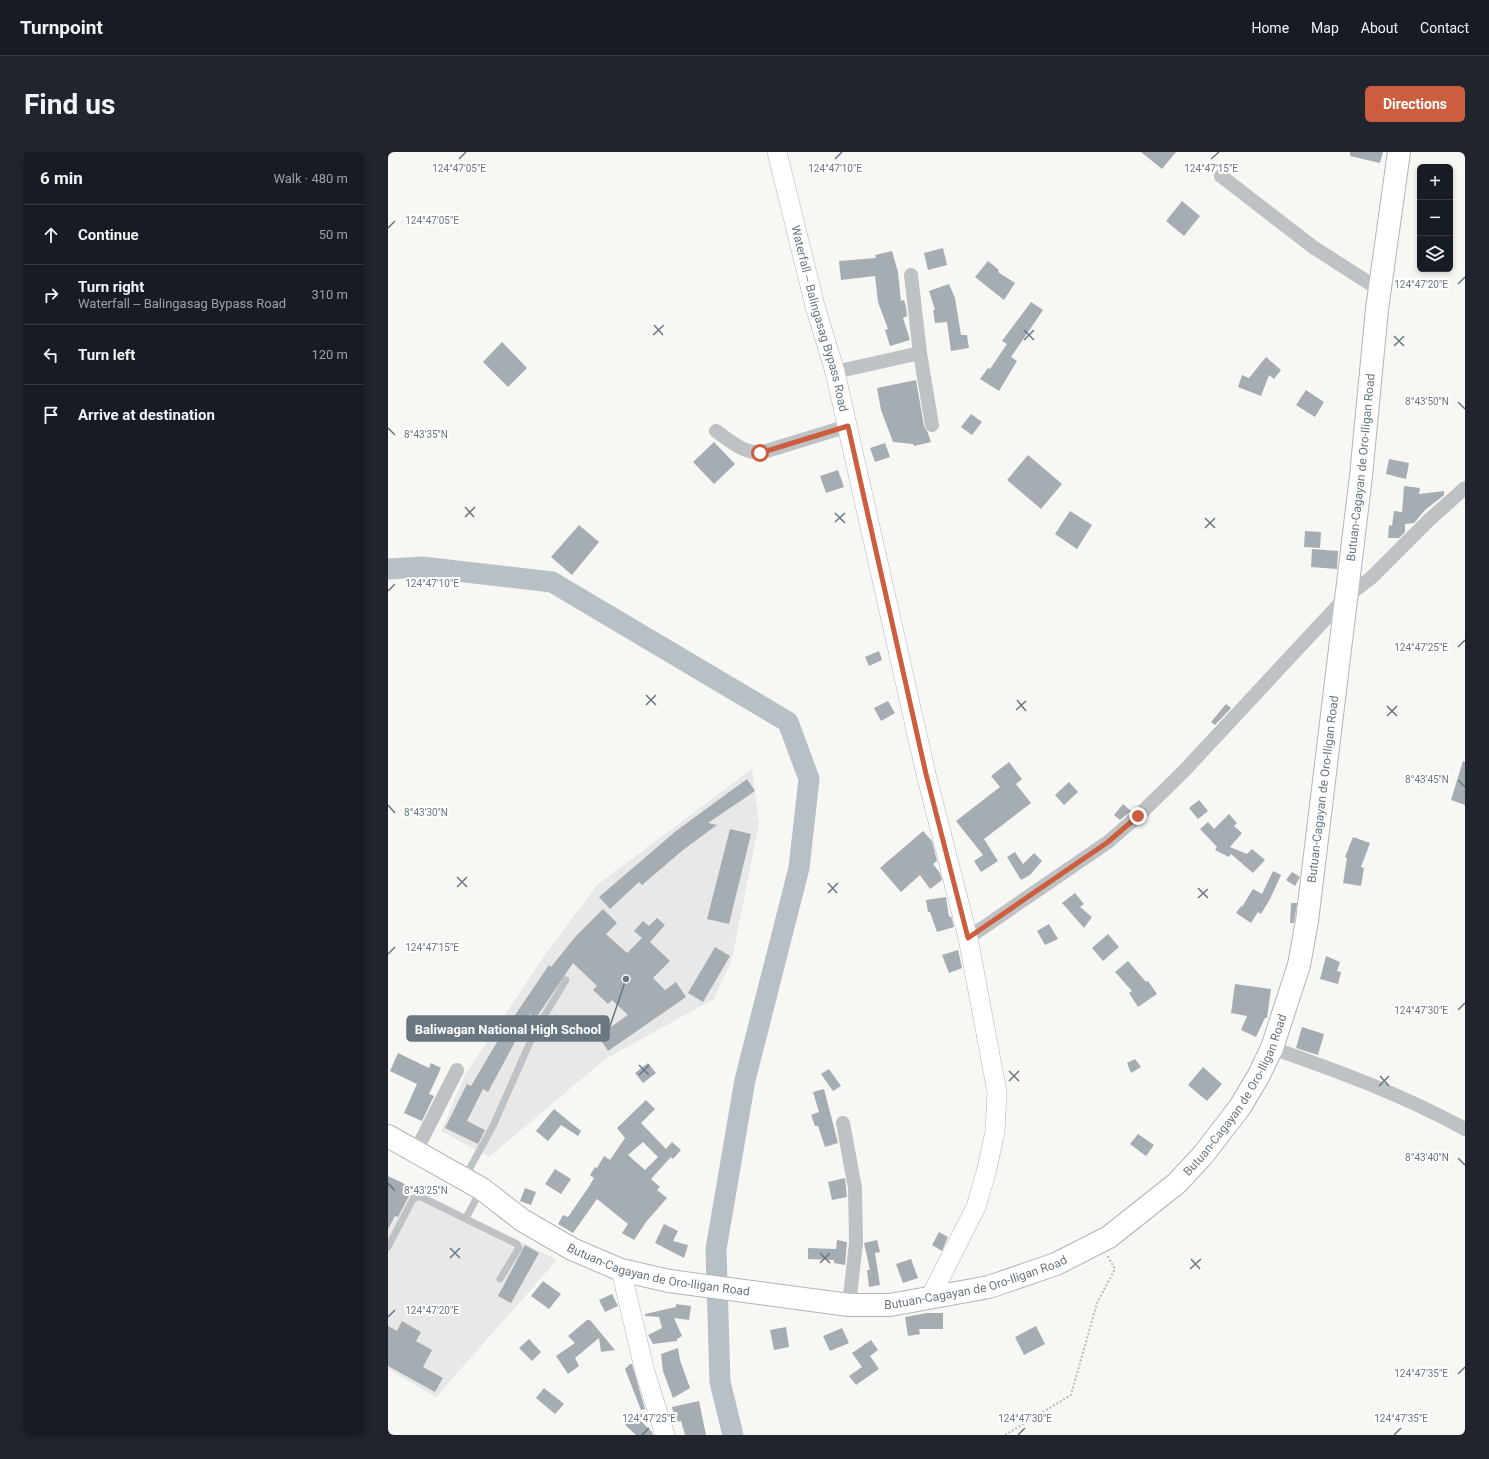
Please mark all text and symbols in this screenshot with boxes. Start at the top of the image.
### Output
text: Turnpoint [20,16,103,39]
text: Home [1251,20,1289,36]
text: Map [1311,20,1339,36]
text: About [1361,20,1398,36]
text: Contact [1420,20,1469,36]
button: Directions [1365,86,1465,122]
text: Find us [24,88,115,121]
text: 124°47'05"E [432,163,486,174]
text: 124°47'10"E [808,163,862,174]
text: 124°47'15"E [1184,163,1238,174]
map controls [1417,164,1453,272]
button: + [1417,164,1453,200]
text: 6 min [40,168,83,188]
text: Walk · 480 m [273,171,348,186]
button: − [1417,200,1453,236]
text: 124°47'05"E [405,215,459,226]
icon: ahead [40,224,62,246]
street label: Waterfall ‒ Balingasag Bypass Road [788,224,851,413]
text: Continue [78,226,139,244]
text: 50 m [319,227,348,242]
button: layers [1417,236,1453,272]
text: Turn right [78,278,144,296]
text: 124°47'20"E [1394,279,1448,290]
icon: right [40,284,62,306]
text: 310 m [311,287,348,302]
text: Waterfall ‒ Balingasag Bypass Road [78,296,286,311]
icon: left [40,344,62,366]
text: Turn left [78,346,135,364]
text: 120 m [311,347,348,362]
street label: Butuan-Cagayan de Oro-Iligan Road [1344,373,1378,562]
text: 8°43'50"N [1405,396,1449,407]
icon: arrive [40,404,62,426]
text: Arrive at destination [78,406,215,424]
text: 8°43'35"N [404,429,448,440]
route start [751,444,769,462]
text: 124°47'10"E [405,578,459,589]
text: 124°47'25"E [1394,642,1448,653]
street label: Butuan-Cagayan de Oro-Iligan Road [1305,695,1341,884]
text: 8°43'45"N [1405,774,1449,785]
text: 8°43'30"N [404,807,448,818]
route end [1129,807,1147,825]
text: 124°47'15"E [405,942,459,953]
text: 124°47'30"E [1394,1005,1448,1016]
street label: Butuan-Cagayan de Oro-Iligan Road [1180,1013,1289,1179]
callout: Baliwagan National High School [407,1016,609,1041]
text: Baliwagan National High School [415,1022,601,1037]
text: 8°43'40"N [1405,1152,1449,1163]
text: 8°43'25"N [404,1185,448,1196]
street label: Butuan-Cagayan de Oro-Iligan Road [565,1241,751,1299]
street label: Butuan-Cagayan de Oro-Iligan Road [884,1253,1069,1312]
text: 124°47'20"E [405,1305,459,1316]
text: 124°47'35"E [1394,1368,1448,1379]
text: 124°47'25"E [622,1413,676,1424]
text: 124°47'30"E [998,1413,1052,1424]
text: 124°47'35"E [1374,1413,1428,1424]

